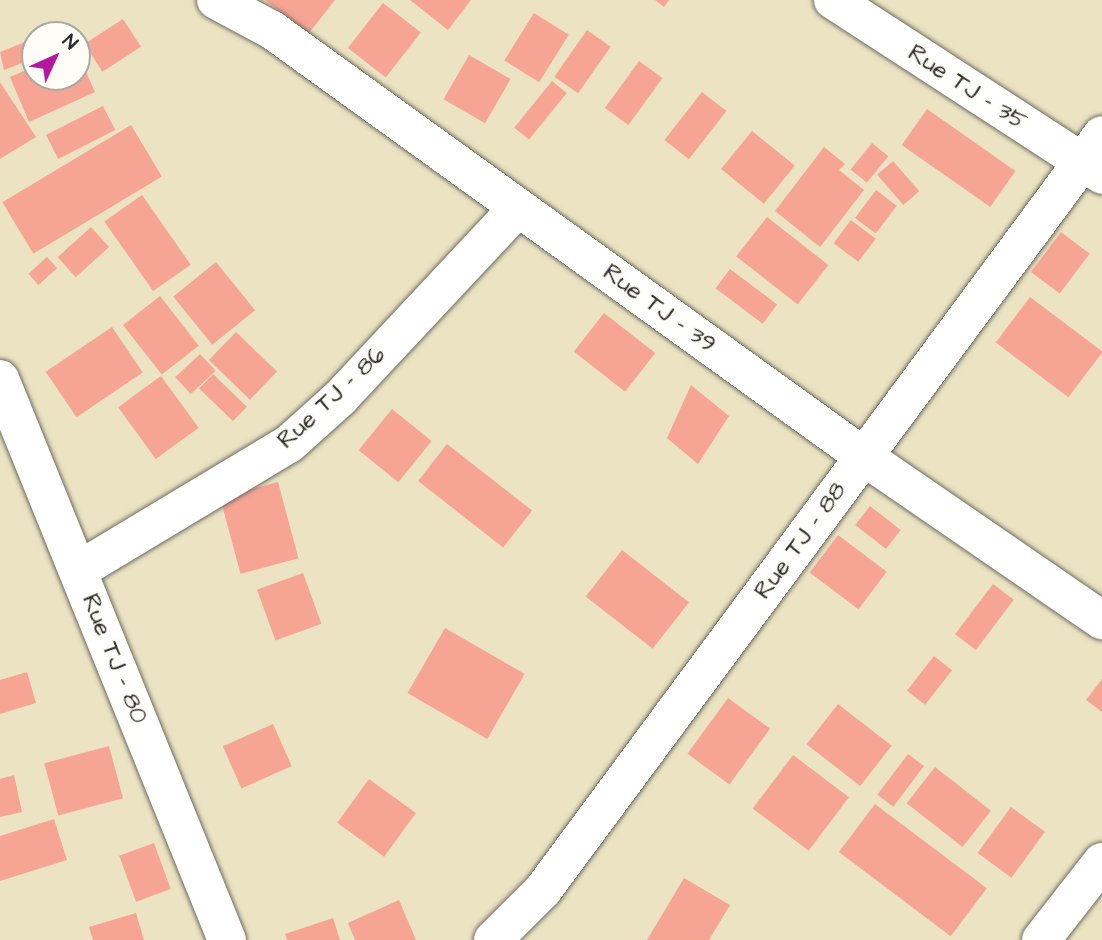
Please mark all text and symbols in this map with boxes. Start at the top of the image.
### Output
north arrow [21,21,91,91]
text: N [56,28,84,56]
street label: Rue TJ - 35 [902,39,1032,137]
street label: Rue TJ - 39 [597,259,721,359]
street label: Rue TJ - 86 [272,341,392,455]
street label: Rue TJ - 88 [749,477,853,605]
street label: Rue TJ - 80 [75,590,153,728]

